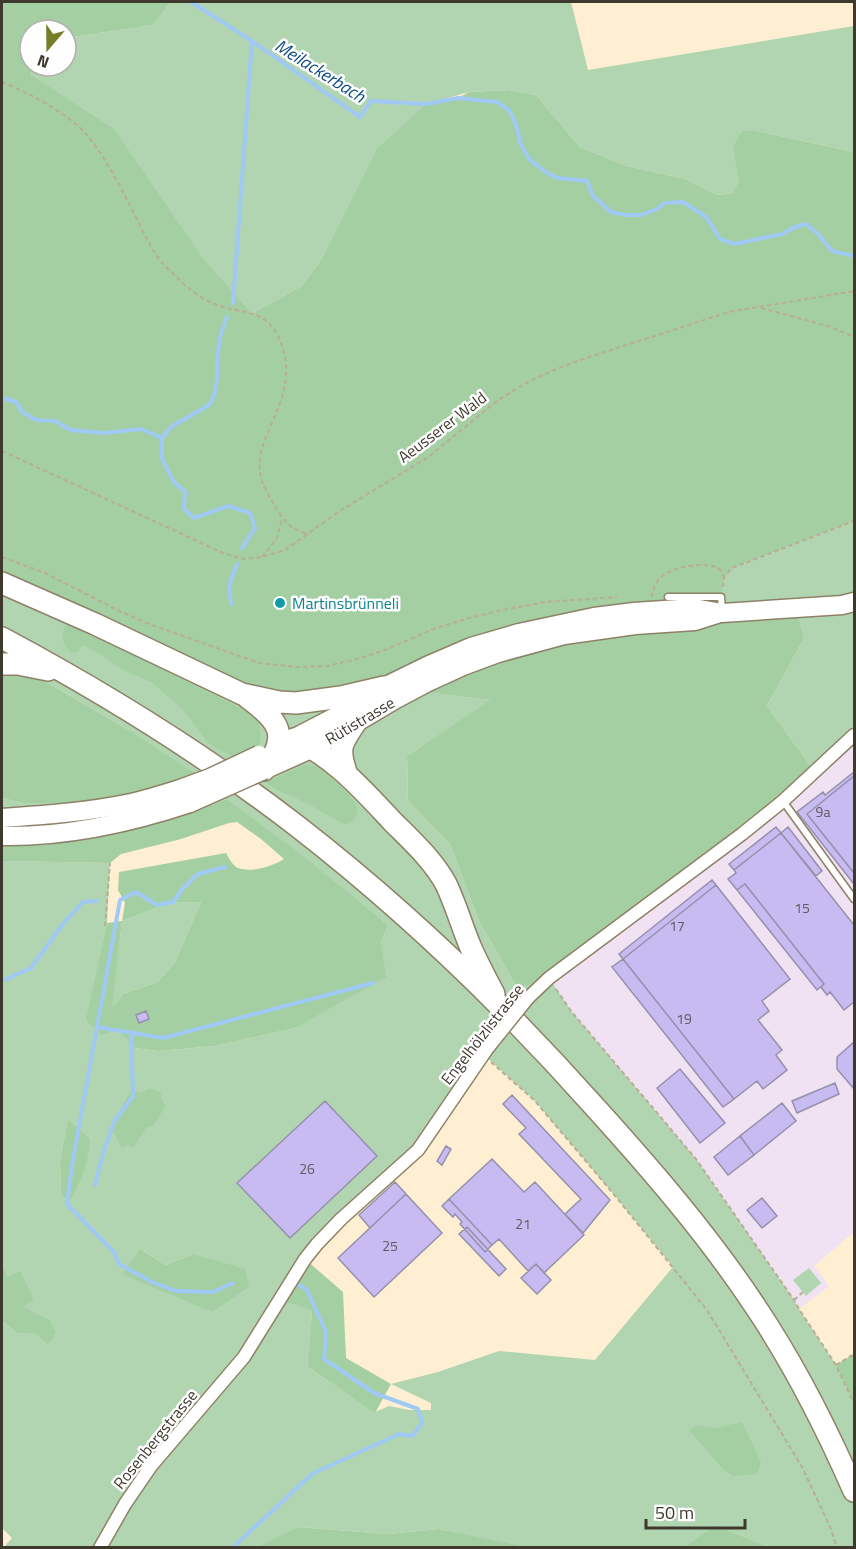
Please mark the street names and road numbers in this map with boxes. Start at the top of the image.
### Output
street label: Aeusserer Wald [393,386,491,468]
street label: Rütistrasse [320,690,399,750]
street label: Engelhölzlistrasse [435,978,529,1090]
street label: Rosenbergstrasse [107,1384,203,1494]

